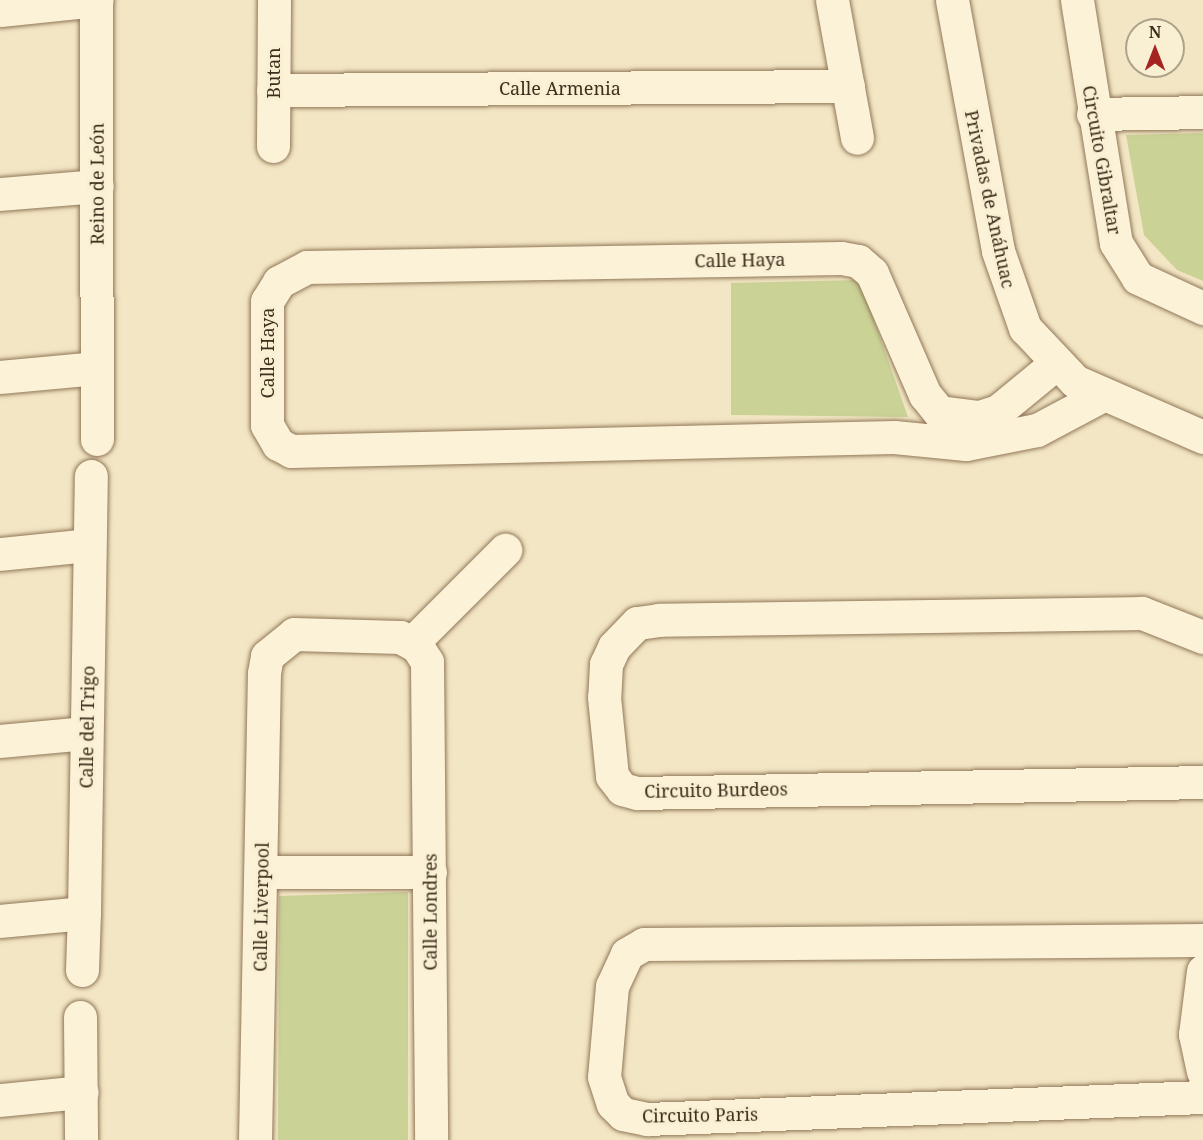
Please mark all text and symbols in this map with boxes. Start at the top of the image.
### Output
north arrow [1125,18,1185,78]
text: N [1149,21,1161,43]
street label: Butan [262,47,284,99]
street label: Calle Armenia [499,77,621,99]
street label: Circuito Gibraltar [1078,84,1126,236]
street label: Privadas de Anáhuac [961,108,1019,290]
street label: Reino de León [86,123,108,245]
street label: Calle Haya [694,248,786,272]
street label: Calle Haya [256,307,278,399]
street label: Calle del Trigo [75,665,99,789]
street label: Circuito Burdeos [644,778,788,802]
street label: Calle Liverpool [249,842,273,972]
street label: Calle Londres [419,853,441,971]
street label: Circuito Paris [642,1103,758,1127]

